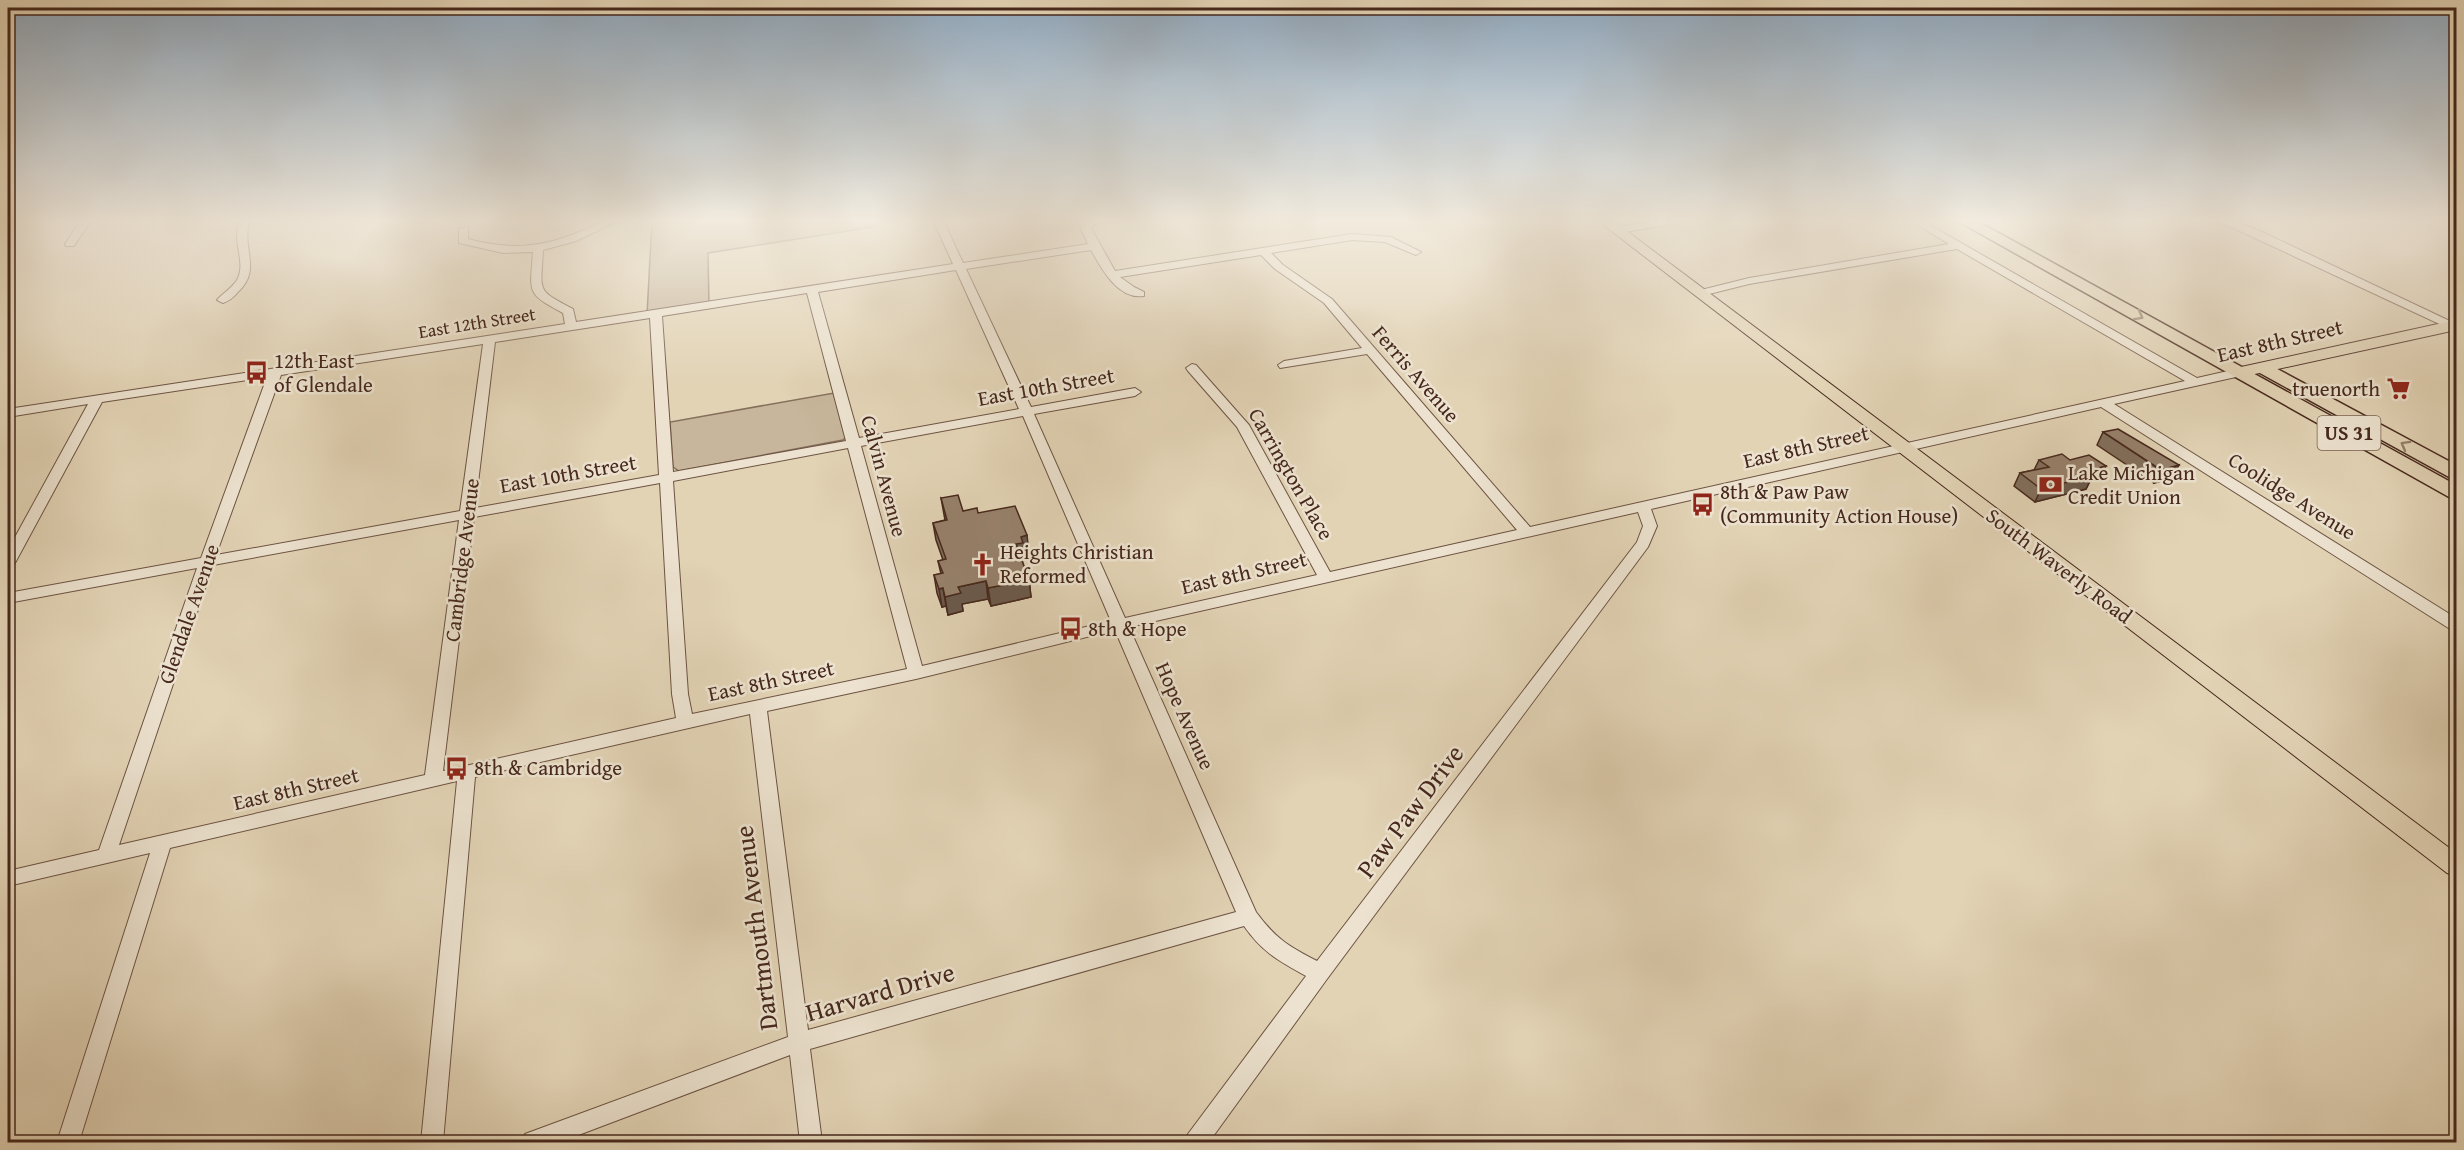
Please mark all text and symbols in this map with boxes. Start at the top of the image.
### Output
street label: East 12th Street [416,300,538,345]
one-way arrow [2133,309,2143,320]
street label: East 8th Street [2214,311,2346,370]
street label: Ferris Avenue [1365,318,1468,429]
place label: 12th East of Glendale [274,345,373,400]
street label: East 10th Street [975,359,1117,414]
bus stop icon: 12th East of Glendale [243,360,269,386]
place label: truenorth [2292,373,2380,404]
supermarket icon: truenorth [2385,376,2411,402]
street label: Carrington Place [1241,402,1342,546]
street label: Calvin Avenue [853,412,916,540]
road number: US 31 [2318,416,2380,450]
street label: East 8th Street [1740,417,1872,476]
one-way arrow [2401,441,2411,452]
street label: Coolidge Avenue [2222,444,2362,547]
street label: East 10th Street [497,446,639,501]
place label: Lake Michigan Credit Union [2068,457,2195,512]
bank icon: Lake Michigan Credit Union [2037,472,2063,498]
street label: Cambridge Avenue [436,476,487,644]
place label: 8th & Paw Paw (Community Action House) [1720,476,1958,531]
bus stop icon: 8th & Paw Paw (Community Action House) [1689,491,1715,517]
street label: South Waverly Road [1980,500,2140,631]
place label: Heights Christian Reformed [1000,536,1154,591]
street label: Glendale Avenue [150,540,227,688]
street label: East 8th Street [1178,543,1310,602]
church icon: Heights Christian Reformed [969,551,995,577]
place label: 8th & Hope [1088,613,1187,644]
bus stop icon: 8th & Hope [1057,616,1083,642]
street label: East 8th Street [705,652,837,709]
street label: Hope Avenue [1148,657,1223,775]
street label: Paw Paw Drive [1346,736,1473,886]
place label: 8th & Cambridge [474,752,622,783]
bus stop icon: 8th & Cambridge [443,755,469,781]
street label: East 8th Street [230,759,362,818]
street label: Dartmouth Avenue [724,823,787,1033]
street label: Harvard Drive [801,952,959,1031]

